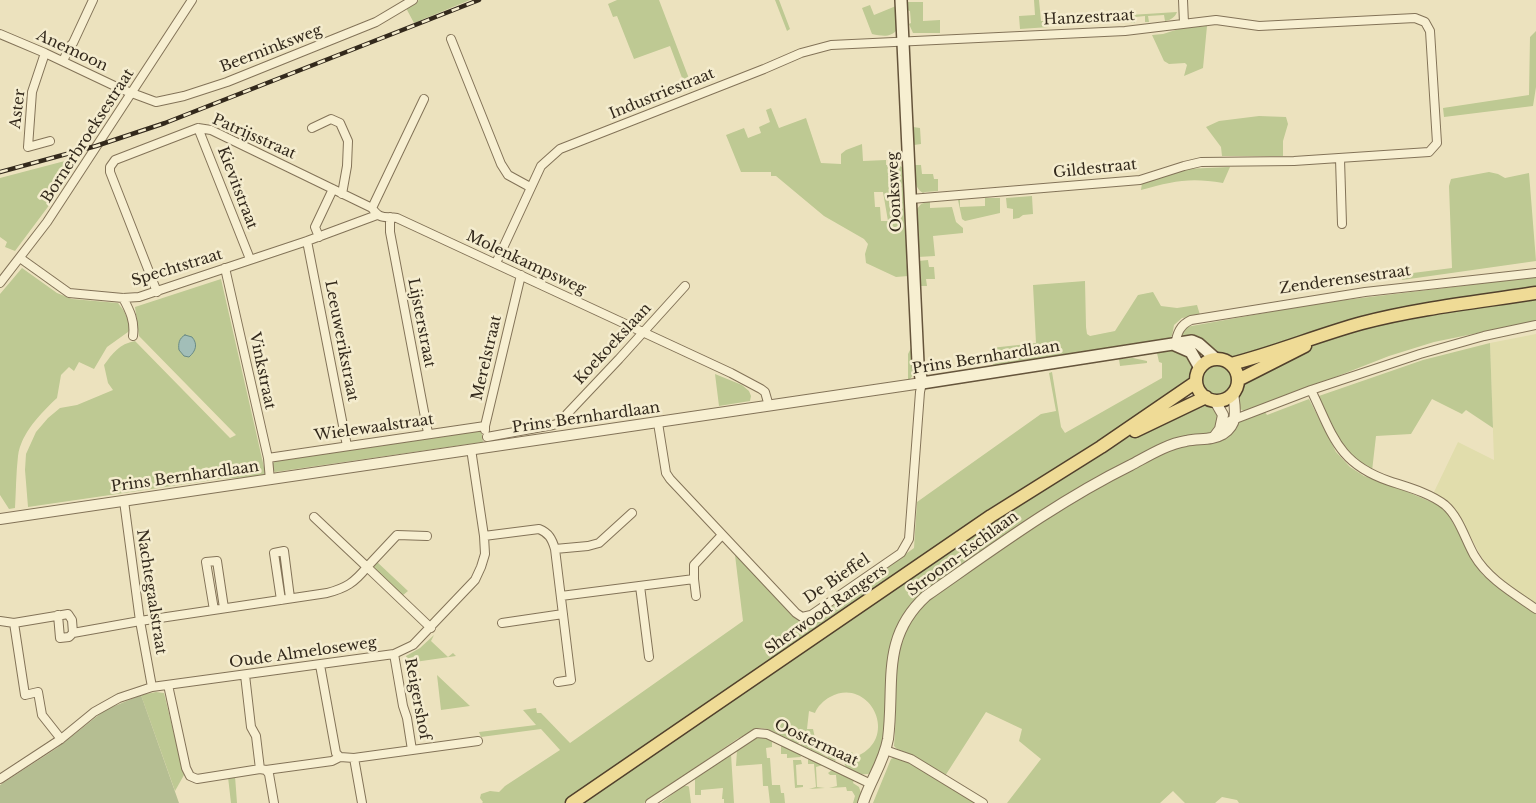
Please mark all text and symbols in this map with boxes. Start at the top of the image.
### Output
street label: Hanzestraat [1043,7,1135,29]
street label: Beerninksweg [218,21,324,77]
street label: Anemoon [34,27,110,75]
street label: Industriestraat [607,65,717,123]
street label: Bornerbroeksestraat [38,66,138,206]
street label: Aster [7,88,29,130]
street label: Patrijsstraat [209,111,299,163]
street label: Kievitstraat [213,144,261,232]
street label: Oonksweg [884,151,906,233]
street label: Gildestraat [1052,156,1138,182]
street label: Molenkampsweg [463,227,589,299]
street label: Spechtstraat [129,246,225,290]
street label: Zenderensestraat [1278,262,1412,298]
street label: Lijsterstraat [404,277,438,369]
street label: Leeuwerikstraat [320,279,362,403]
street label: Koekoekslaan [571,300,655,388]
street label: Merelstraat [468,314,506,402]
street label: Vinkstraat [245,331,279,411]
street label: Prins Bernhardlaan [911,337,1061,379]
street label: Prins Bernhardlaan [511,399,661,437]
street label: Wielewaalstraat [313,411,435,445]
street label: Prins Bernhardlaan [110,458,260,496]
street label: Stroom-Eschlaan [904,508,1022,600]
street label: Nachtegaalstraat [132,528,170,656]
street label: De Bieffel [801,550,873,608]
street label: Sherwood Rangers [762,561,890,659]
street label: Oude Almeloseweg [228,634,378,672]
street label: Reigershof [400,656,434,742]
street label: Oostermaat [771,716,861,770]

